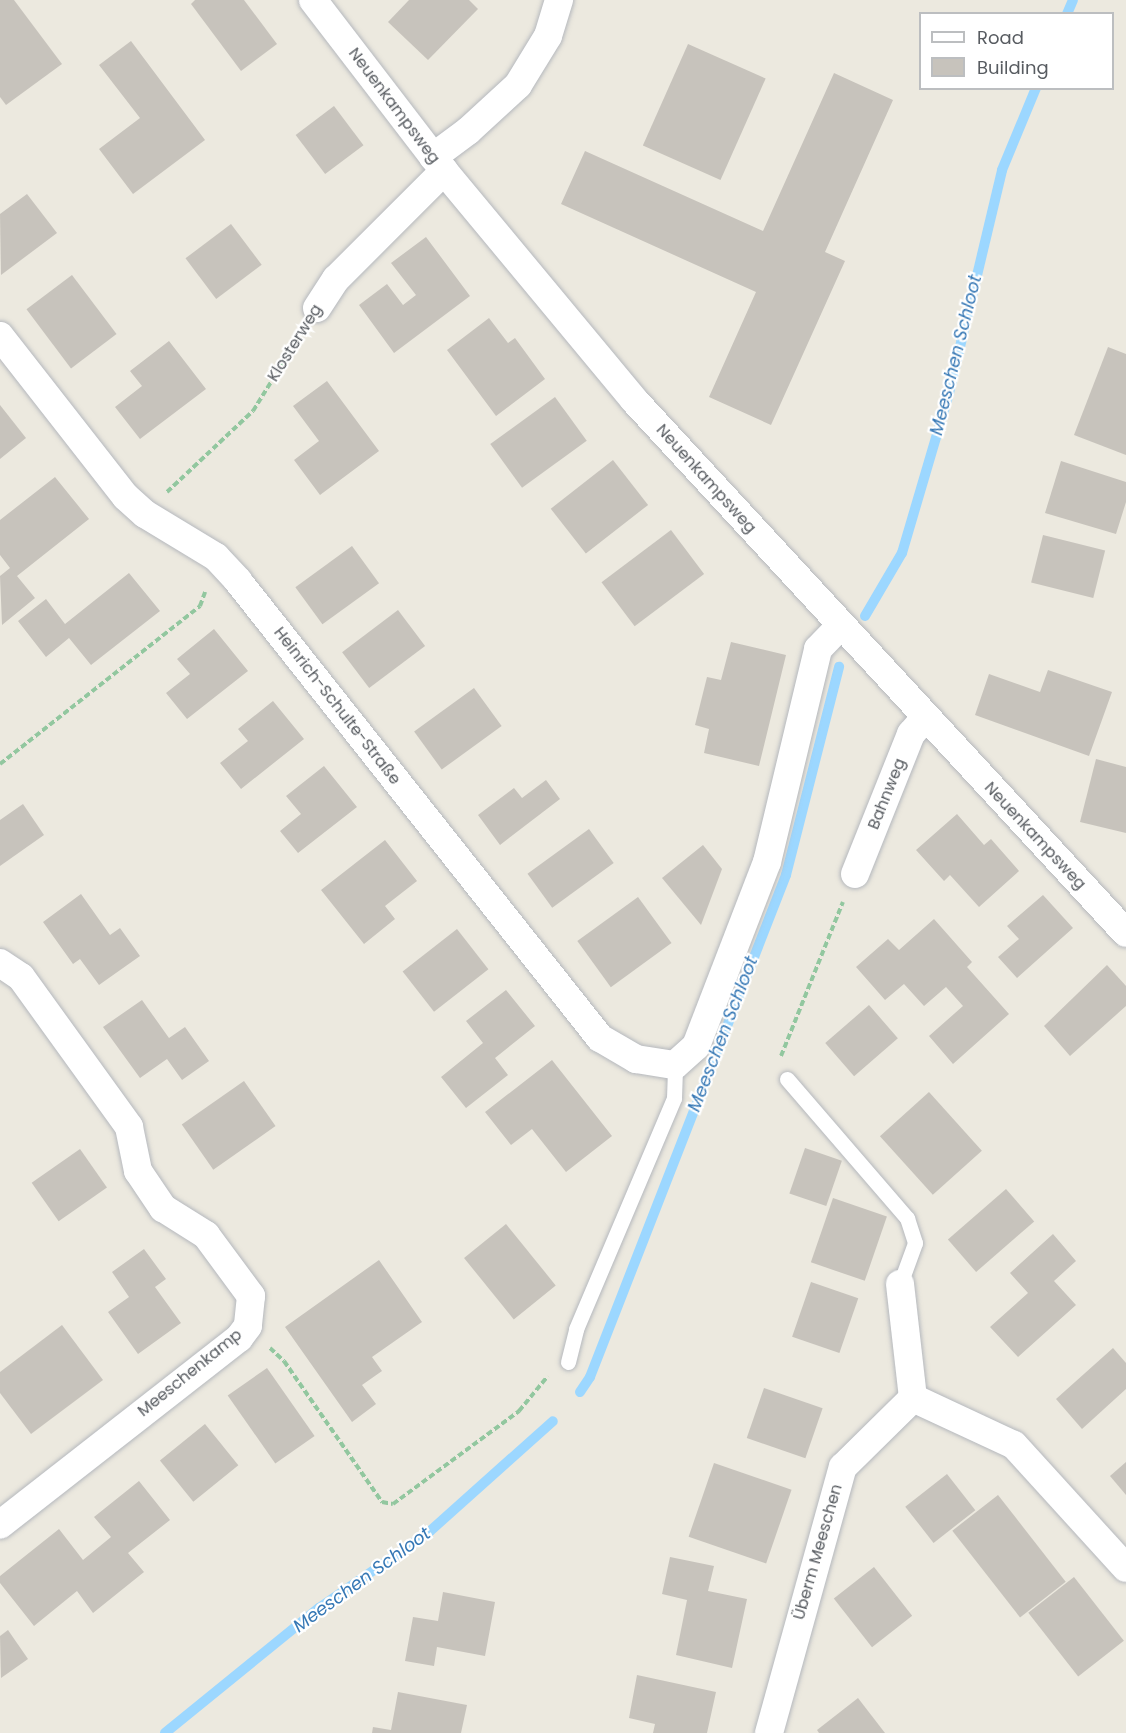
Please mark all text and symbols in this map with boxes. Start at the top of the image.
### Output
legend [919,12,1114,90]
text: Road [977,25,1024,50]
street label: Neuenkampsweg [344,44,444,168]
text: Building [977,55,1049,80]
water label: Meeschen Schloot [926,273,986,437]
street label: Klosterweg [264,301,326,385]
street label: Neuenkampsweg [652,421,760,537]
street label: Heinrich-Schulte-Straße [269,623,405,789]
street label: Bahnweg [864,756,910,832]
street label: Neuenkampsweg [980,778,1090,894]
water label: Meeschen Schloot [683,953,763,1115]
street label: Meeschenkamp [134,1325,246,1421]
street label: Überm Meeschen [789,1482,847,1622]
water label: Meeschen Schloot [289,1523,435,1637]

